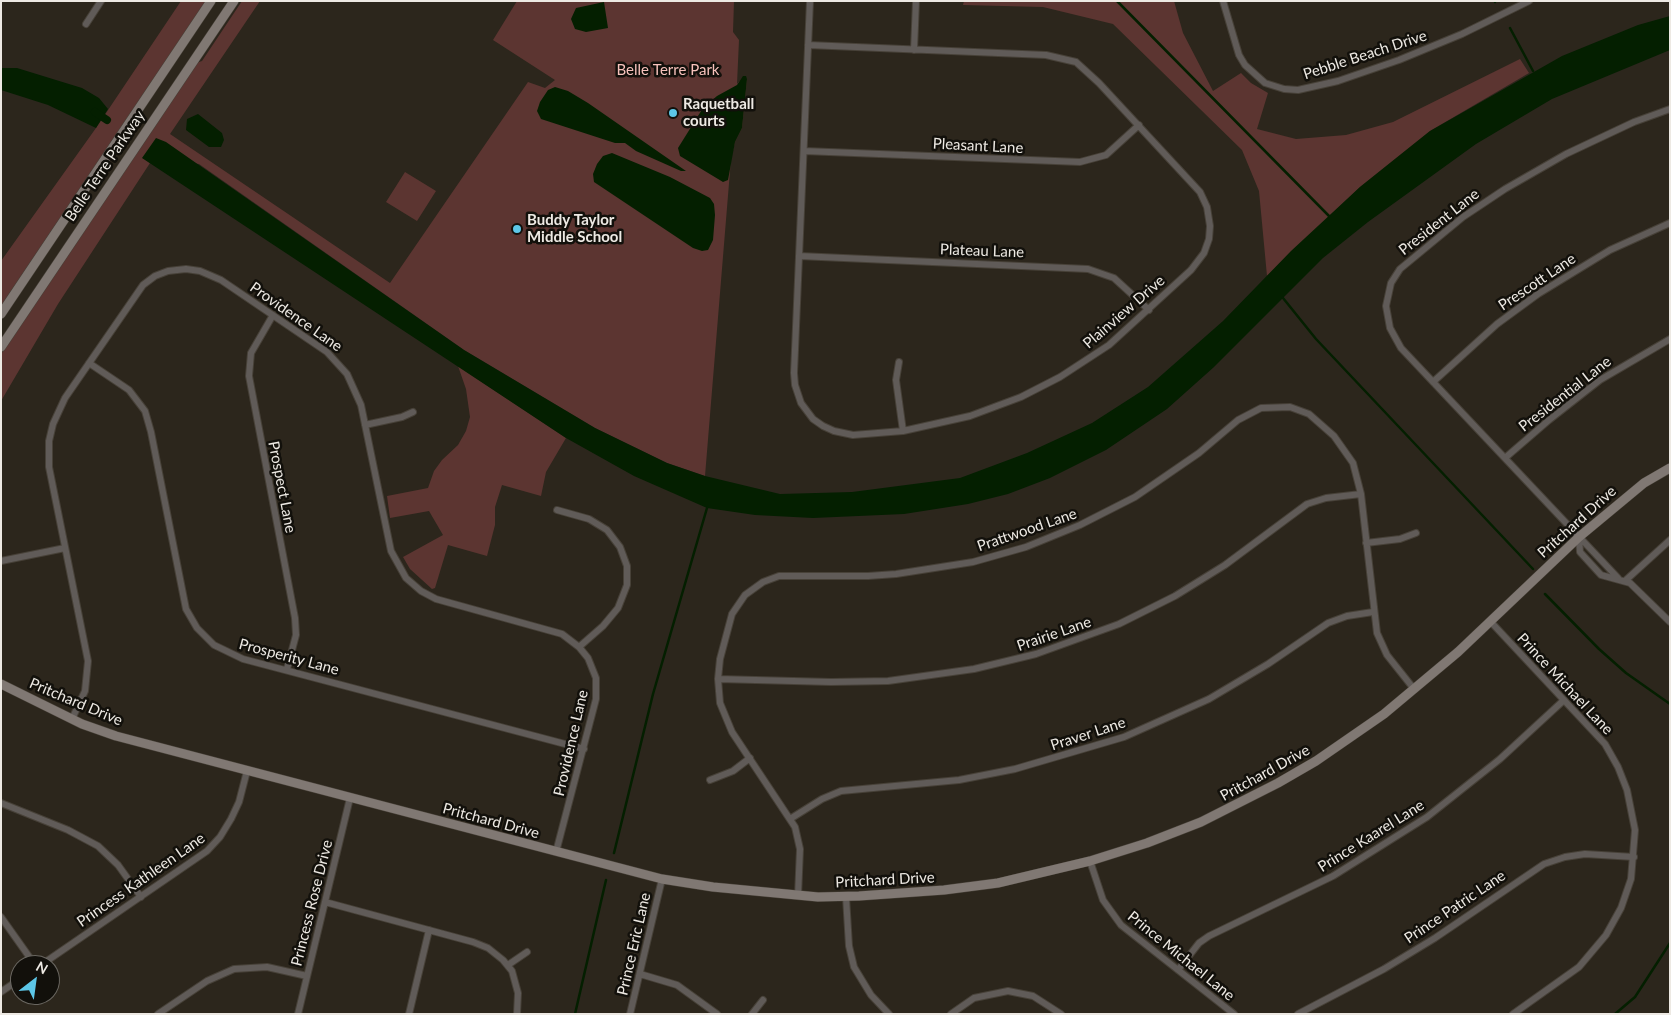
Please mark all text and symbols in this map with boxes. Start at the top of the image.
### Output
street label: Pebble Beach Drive [1301,27,1429,83]
park label: Belle Terre Park [617,61,719,79]
place label: Raquetball courts [683,95,754,130]
street label: Belle Terre Parkway [61,107,149,225]
marker: Raquetball courts [667,107,679,119]
street label: Pleasant Lane [932,135,1024,157]
street label: President Lane [1395,185,1483,259]
place label: Buddy Taylor Middle School [527,211,622,246]
marker: Buddy Taylor Middle School [511,223,523,235]
street label: Plateau Lane [940,241,1024,261]
street label: Prescott Lane [1495,250,1579,314]
street label: Plainview Drive [1079,272,1169,352]
street label: Providence Lane [246,278,346,356]
street label: Presidential Lane [1515,352,1615,436]
street label: Prospect Lane [264,440,300,534]
street label: Pritchard Drive [1534,482,1620,562]
street label: Prattwood Lane [975,505,1079,555]
street label: Prairie Lane [1014,613,1094,655]
street label: Prince Michael Lane [1513,630,1617,738]
street label: Prosperity Lane [237,635,341,679]
street label: Pritchard Drive [27,674,125,730]
street label: Providence Lane [550,688,592,798]
street label: Praver Lane [1048,713,1128,755]
street label: Pritchard Drive [1217,741,1313,805]
street label: Prince Kaarel Lane [1315,796,1427,876]
street label: Pritchard Drive [441,799,541,843]
street label: Princess Kathleen Lane [74,829,208,931]
street label: Princess Rose Drive [288,838,336,968]
street label: Prince Patric Lane [1401,867,1509,947]
street label: Pritchard Drive [835,868,935,892]
street label: Prince Eric Lane [613,891,655,997]
street label: Prince Michael Lane [1124,907,1238,1005]
north arrow [10,955,60,1005]
text: N [33,957,51,977]

